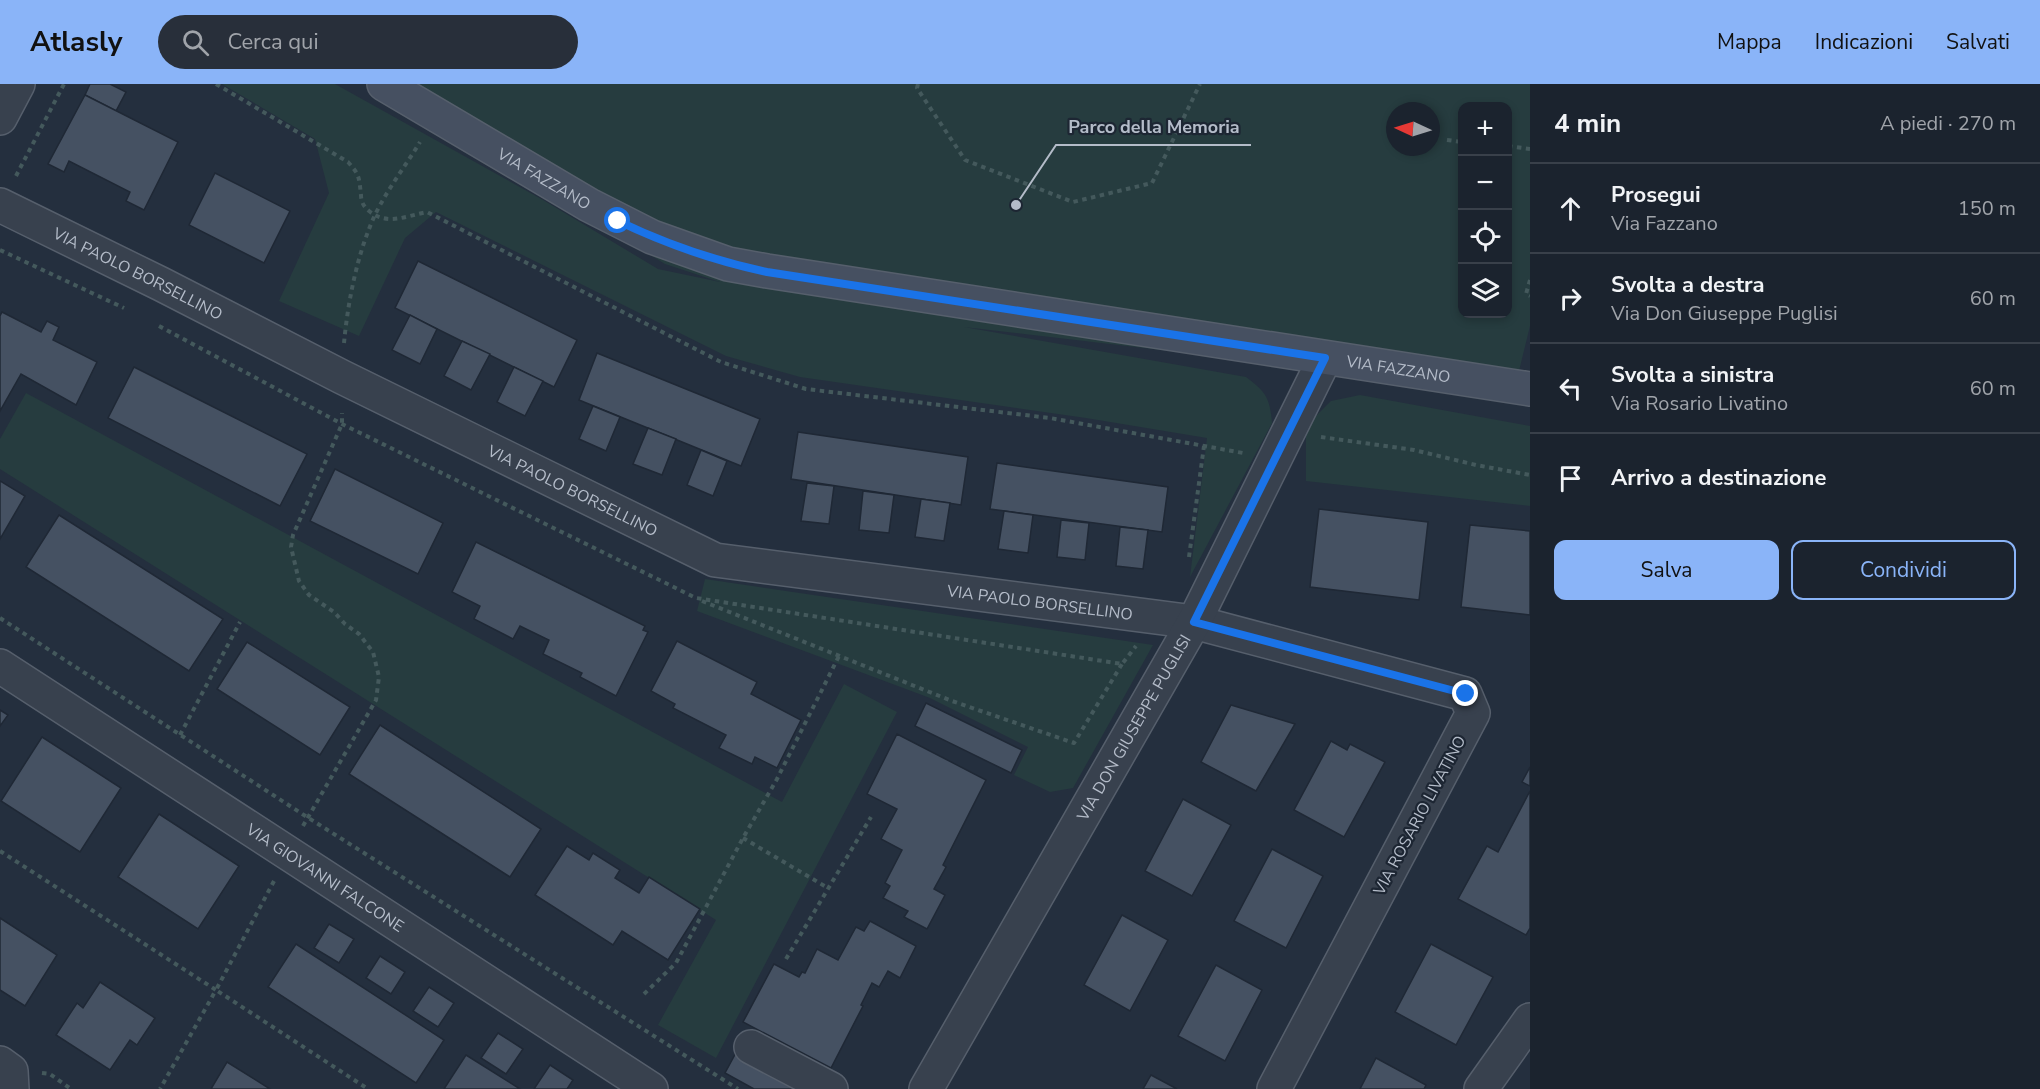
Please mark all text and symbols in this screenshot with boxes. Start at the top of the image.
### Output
search box [158,15,578,69]
text: Atlasly [30,23,122,61]
icon: search [179,26,212,59]
text: Cerca qui [227,27,319,57]
text: Mappa [1717,28,1782,56]
text: Indicazioni [1815,28,1913,56]
text: Salvati [1946,28,2010,56]
north arrow [1386,102,1440,156]
map controls [1458,102,1512,318]
button: + [1458,102,1512,156]
text: 4 min [1554,106,1621,141]
callout: Parco della Memoria [1056,109,1251,145]
text: A piedi · 270 m [1880,110,2016,137]
text: Parco della Memoria [1068,115,1240,139]
street label: VIA FAZZANO [492,143,594,216]
button: − [1458,156,1512,210]
text: Prosegui [1611,180,1701,210]
icon: ahead [1554,192,1587,225]
text: 150 m [1958,195,2016,222]
route start [604,207,630,233]
button: locate [1458,210,1512,264]
text: Via Fazzano [1611,210,1718,237]
street label: VIA PAOLO BORSELLINO [48,222,226,326]
button: layers [1458,264,1512,318]
text: Svolta a destra [1611,270,1765,300]
icon: right [1554,282,1587,315]
text: 60 m [1970,285,2016,312]
text: Via Don Giuseppe Puglisi [1611,300,1838,327]
street label: VIA FAZZANO [1344,351,1452,389]
text: Svolta a sinistra [1611,360,1774,390]
icon: left [1554,372,1587,405]
text: 60 m [1970,375,2016,402]
text: Via Rosario Livatino [1611,390,1788,417]
street label: VIA PAOLO BORSELLINO [483,440,661,542]
icon: arrive [1554,462,1587,495]
text: Arrivo a destinazione [1611,463,1826,493]
button: Salva [1554,540,1779,600]
button: Condividi [1791,540,2016,600]
street label: VIA PAOLO BORSELLINO [945,580,1134,626]
street label: VIA DON GIUSEPPE PUGLISI [1072,631,1197,826]
route end [1452,680,1478,706]
street label: VIA ROSARIO LIVATINO [1368,732,1471,900]
street label: VIA GIOVANNI FALCONE [241,818,408,938]

